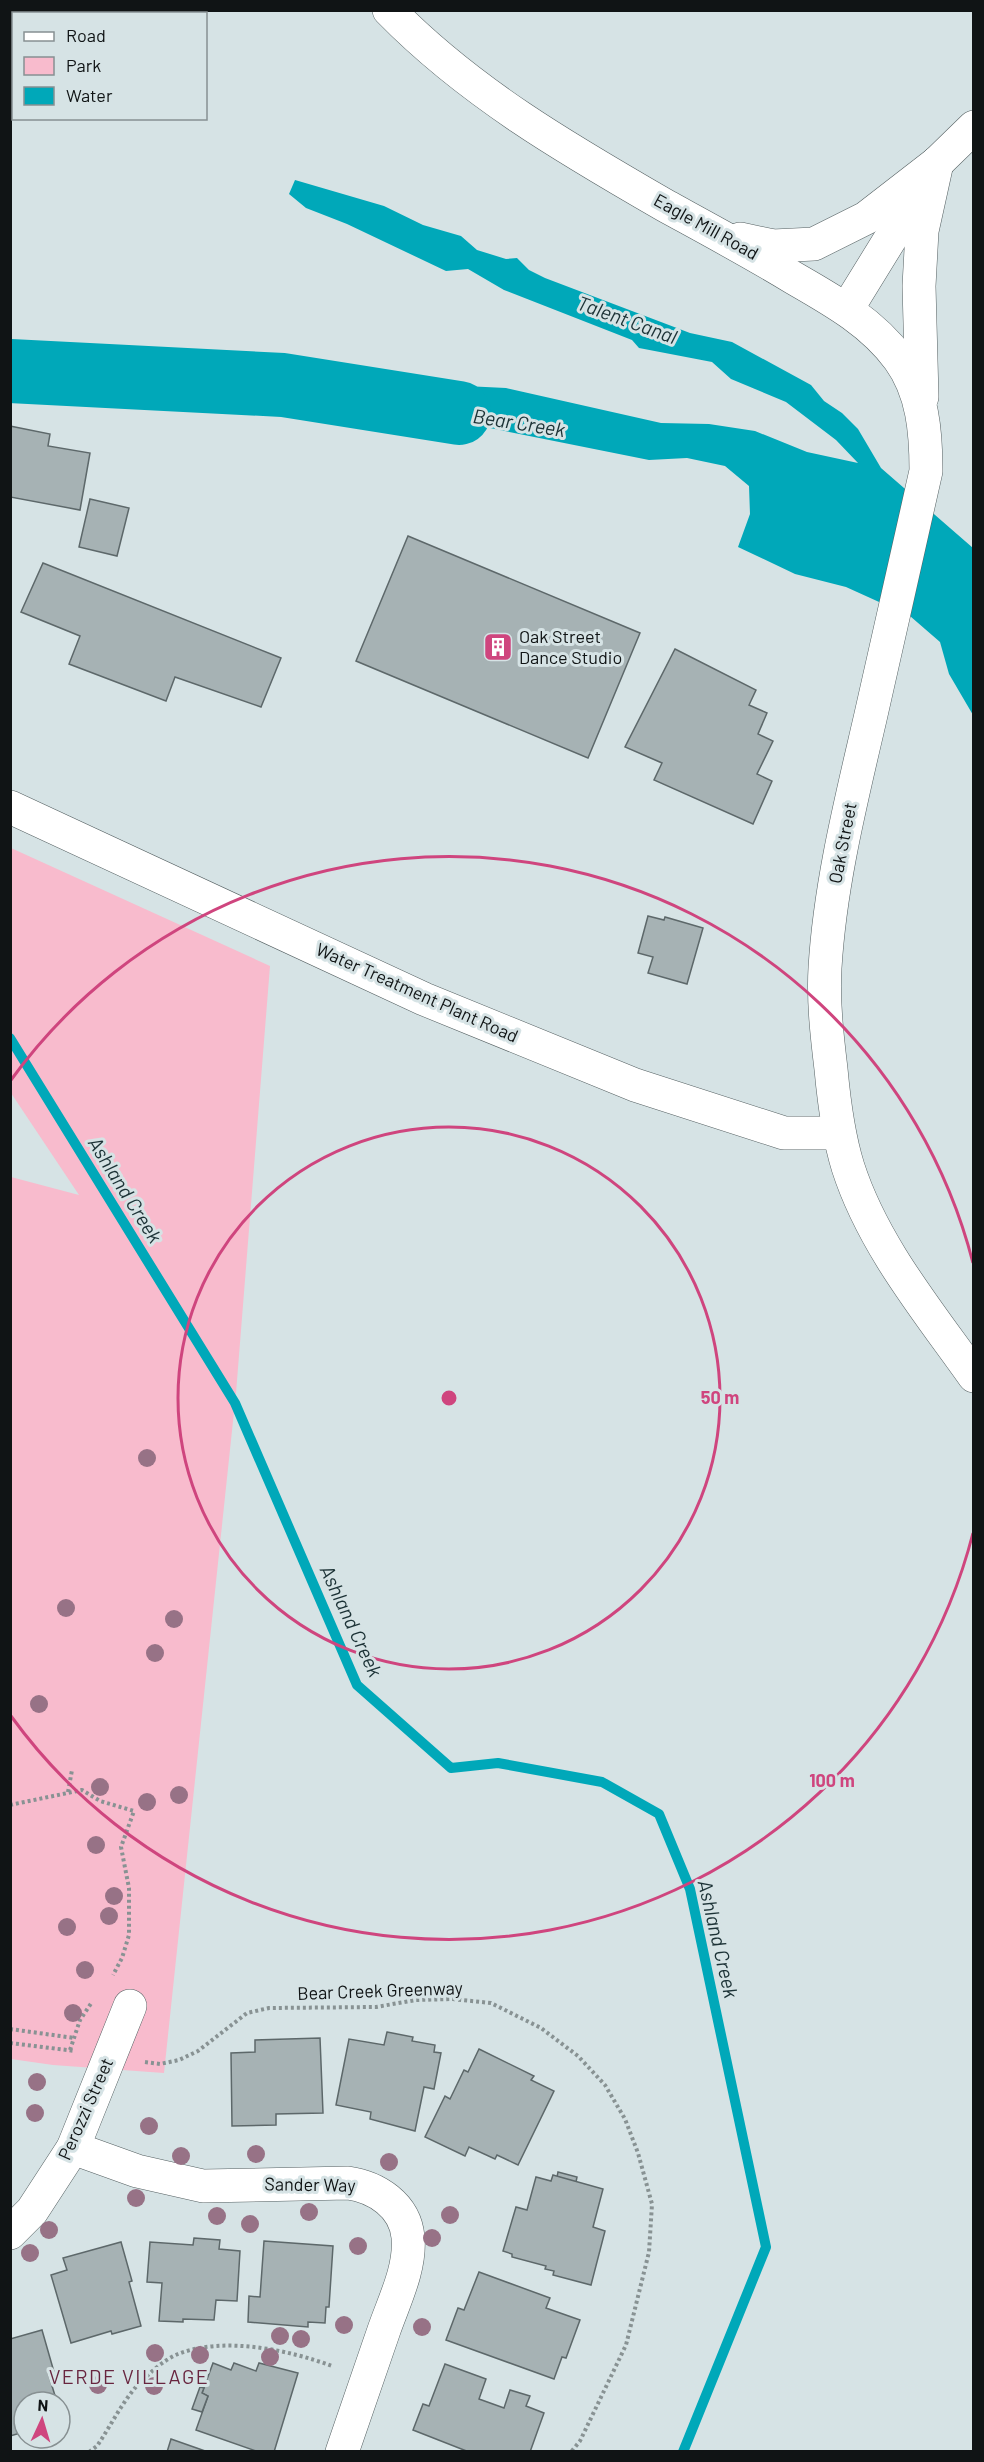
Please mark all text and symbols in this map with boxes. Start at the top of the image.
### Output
legend [12,12,207,120]
text: Road [66,24,106,46]
text: Park [66,54,101,76]
text: Water [66,84,113,106]
street label: Eagle Mill Road [650,188,763,264]
water label: Talent Canal [574,290,681,348]
water label: Bear Creek [471,403,567,441]
place label: Oak Street Dance Studio [519,625,622,668]
building icon: Oak Street Dance Studio [482,631,514,663]
street label: Oak Street [823,800,861,885]
street label: Water Treatment Plant Road [313,938,522,1047]
water label: Ashland Creek [84,1132,168,1247]
text: 50 m [701,1386,739,1408]
centre of rings [439,1388,459,1408]
water label: Ashland Creek [316,1561,388,1681]
text: 100 m [809,1769,855,1791]
water label: Ashland Creek [694,1877,744,2000]
street label: Bear Creek Greenway [297,1976,463,2004]
street label: Perozzi Street [53,2054,117,2163]
street label: Sander Way [264,2172,356,2196]
district label: VERDE VILLAGE [49,2364,209,2388]
north arrow [12,2390,72,2450]
text: N [37,2395,49,2414]

